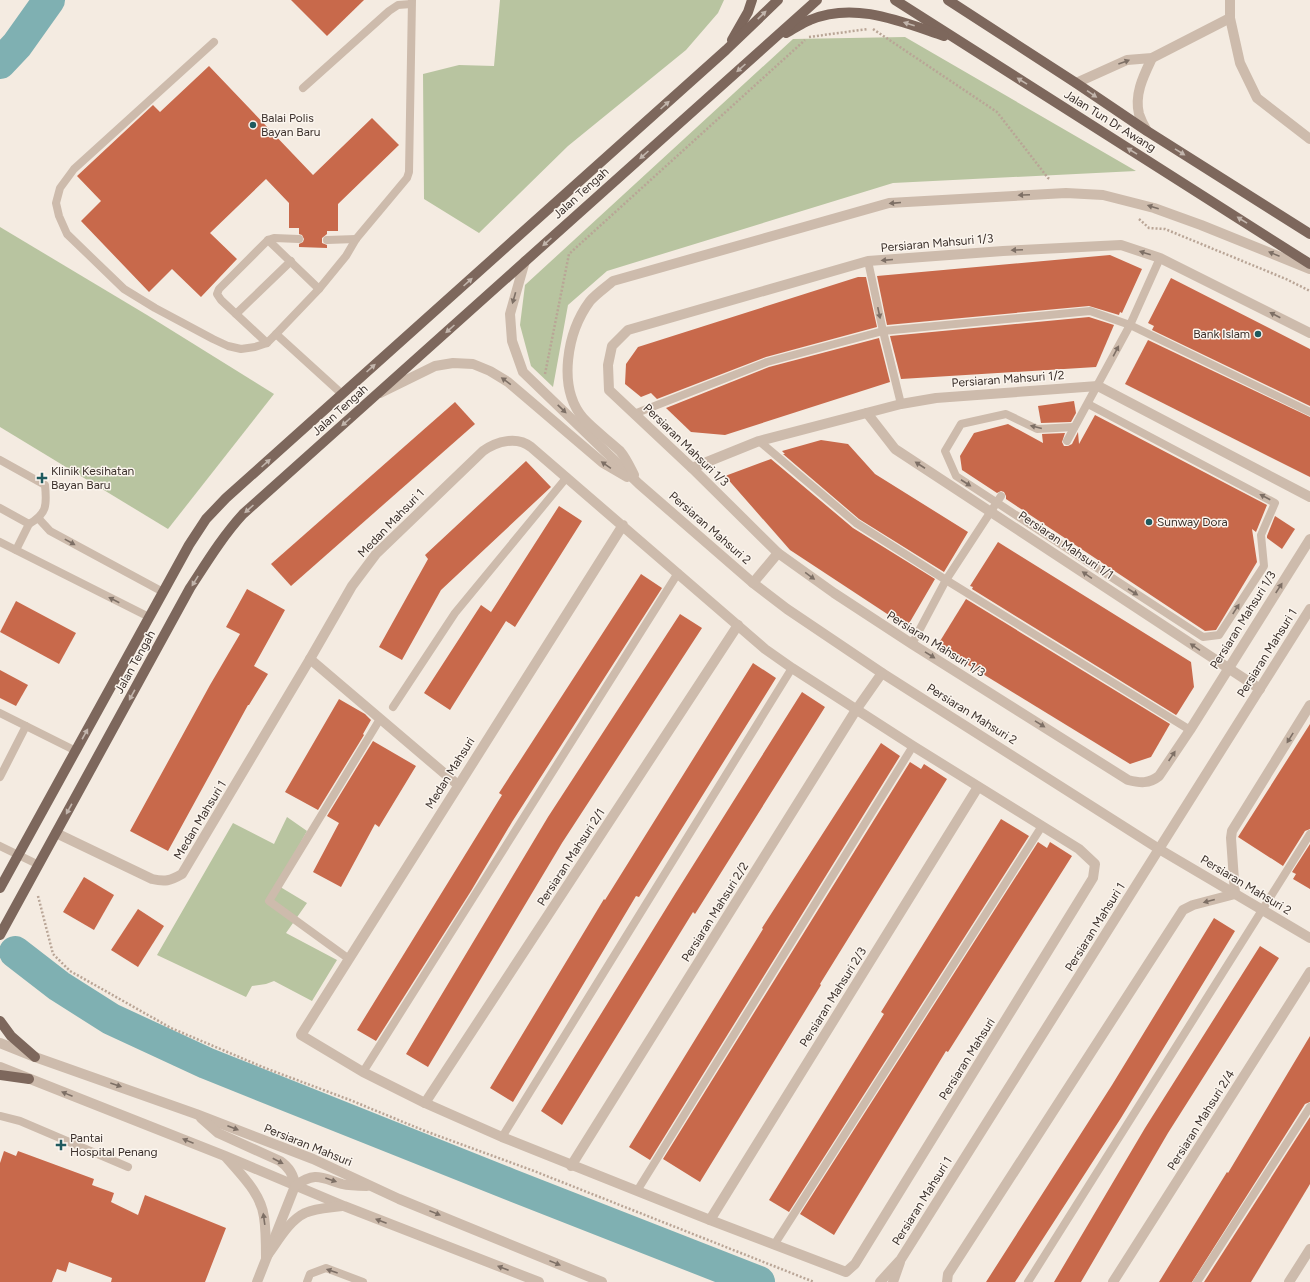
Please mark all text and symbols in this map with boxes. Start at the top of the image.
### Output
one-way arrow [757,10,767,20]
one-way arrow [903,21,915,27]
one-way arrow [1119,58,1131,64]
one-way arrow [736,63,745,72]
one-way arrow [1016,77,1028,84]
street label: Jalan Tun Dr Awang [1062,87,1158,155]
one-way arrow [1086,90,1097,98]
one-way arrow [660,100,670,110]
place label: Balai Polis Bayan Baru [261,111,321,139]
marker: Balai Polis Bayan Baru [248,120,258,130]
one-way arrow [1126,147,1138,154]
one-way arrow [1175,148,1185,156]
one-way arrow [639,150,649,160]
street label: Jalan Tengah [550,164,612,222]
one-way arrow [1018,192,1030,199]
one-way arrow [889,199,901,206]
one-way arrow [1146,204,1158,210]
one-way arrow [1236,217,1248,224]
street label: Persiaran Mahsuri 1/3 [880,231,994,255]
one-way arrow [542,237,552,246]
one-way arrow [1010,247,1023,253]
one-way arrow [1139,250,1151,256]
one-way arrow [1267,251,1279,257]
one-way arrow [881,256,893,263]
one-way arrow [463,277,473,286]
one-way arrow [511,293,517,305]
one-way arrow [876,307,882,319]
one-way arrow [1269,312,1281,319]
one-way arrow [445,324,456,333]
place label: Bank Islam [1193,327,1250,341]
marker: Bank Islam [1253,329,1263,339]
one-way arrow [1113,345,1119,357]
one-way arrow [366,364,376,373]
street label: Persiaran Mahsuri 1/2 [951,368,1065,390]
one-way arrow [501,378,511,386]
street label: Jalan Tengah [309,381,371,439]
street label: Persiaran Mahsuri 1/3 [641,401,731,489]
one-way arrow [557,405,567,414]
one-way arrow [342,417,351,426]
one-way arrow [1030,424,1042,430]
one-way arrow [261,459,270,468]
one-way arrow [600,461,611,469]
one-way arrow [915,461,925,469]
place label: Klinik Kesihatan Bayan Baru [51,464,135,492]
marker: Klinik Kesihatan Bayan Baru [36,472,48,484]
one-way arrow [960,479,972,486]
street label: Medan Mahsuri 1 [355,486,427,560]
street label: Persiaran Mahsuri 2 [666,489,754,567]
one-way arrow [1259,494,1270,500]
one-way arrow [244,504,255,513]
street label: Persiaran Mahsuri 1/1 [1016,508,1116,582]
place label: Sunway Dora [1157,515,1228,529]
marker: Sunway Dora [1144,517,1154,527]
one-way arrow [64,538,75,545]
street label: Persiaran Mahsuri 1/3 [1207,568,1279,672]
one-way arrow [805,571,815,579]
one-way arrow [1082,571,1092,579]
one-way arrow [191,575,198,587]
one-way arrow [1275,583,1283,593]
one-way arrow [1128,588,1139,595]
one-way arrow [108,597,120,603]
one-way arrow [1232,604,1239,615]
street label: Persiaran Mahsuri 1 [1234,606,1300,700]
street label: Persiaran Mahsuri 1/3 [884,608,988,680]
street label: Jalan Tengah [112,628,158,696]
one-way arrow [1190,643,1201,650]
one-way arrow [924,652,936,659]
street label: Persiaran Mahsuri 2 [924,681,1020,747]
one-way arrow [128,689,135,701]
one-way arrow [1034,721,1046,728]
one-way arrow [81,729,88,740]
one-way arrow [1286,732,1293,744]
street label: Medan Mahsuri [422,735,478,811]
one-way arrow [1168,751,1176,761]
street label: Medan Mahsuri 1 [171,778,229,862]
one-way arrow [66,803,73,815]
street label: Persiaran Mahsuri 2/1 [534,806,608,908]
street label: Persiaran Mahsuri 2 [1198,852,1294,918]
street label: Persiaran Mahsuri 2/2 [679,860,751,964]
street label: Persiaran Mahsuri 1 [1062,880,1128,974]
one-way arrow [1202,898,1214,904]
street label: Persiaran Mahsuri 2/3 [797,945,869,1049]
street label: Persiaran Mahsuri [936,1015,998,1103]
street label: Persiaran Mahsuri 2/4 [1164,1067,1238,1173]
one-way arrow [110,1083,122,1089]
one-way arrow [61,1090,73,1096]
street label: Persiaran Mahsuri [262,1121,354,1169]
one-way arrow [227,1125,238,1131]
place label: Pantai Hospital Penang [70,1131,158,1159]
one-way arrow [182,1138,194,1144]
marker: Pantai Hospital Penang [55,1139,67,1151]
street label: Persiaran Mahsuri 1 [889,1154,955,1248]
one-way arrow [272,1158,284,1164]
one-way arrow [326,1178,338,1184]
one-way arrow [430,1211,442,1217]
one-way arrow [261,1213,267,1225]
one-way arrow [375,1217,387,1223]
one-way arrow [550,1260,561,1266]
one-way arrow [496,1264,508,1270]
one-way arrow [326,1268,338,1274]

